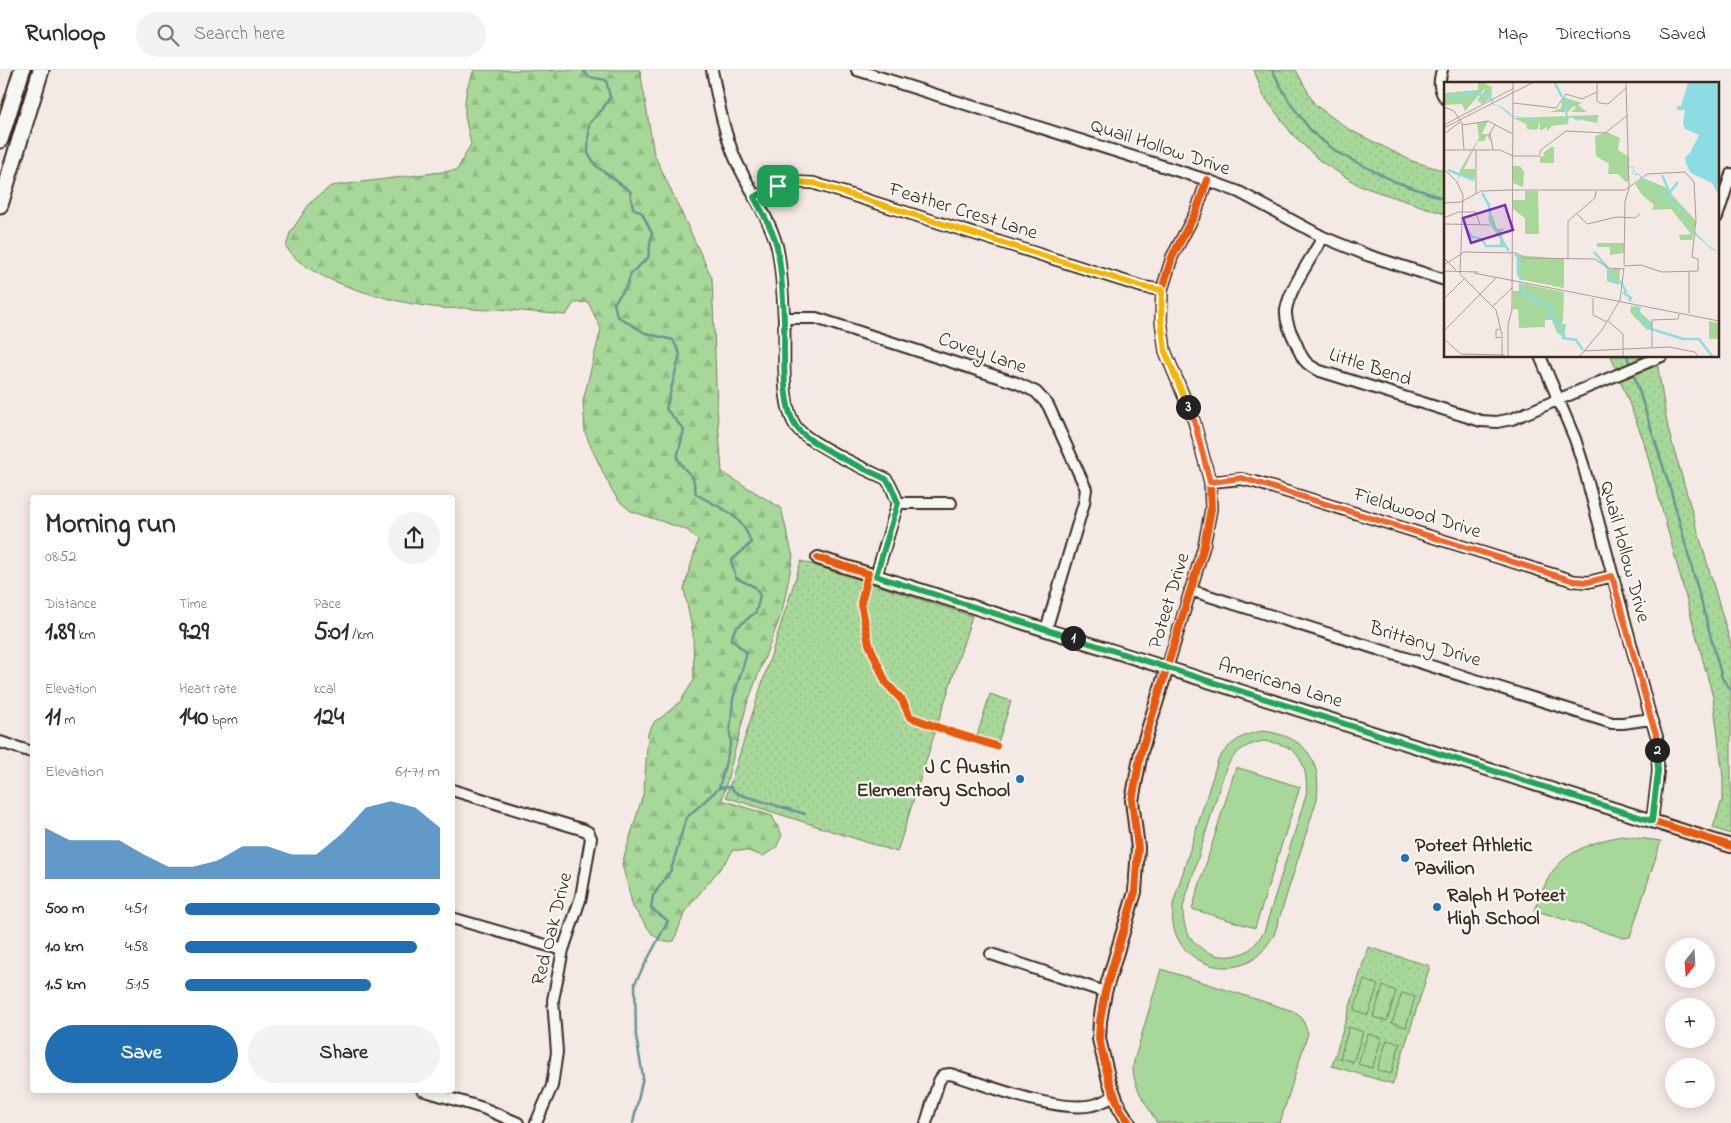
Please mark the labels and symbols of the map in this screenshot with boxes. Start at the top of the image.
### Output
inset map [1444,82,1718,358]
street label: Quail Hollow Drive [1086,112,1234,184]
pin [757,165,799,207]
street label: Feather Crest Lane [884,175,1041,248]
street label: Covey Lane [934,325,1030,383]
street label: Little Bend [1325,341,1415,395]
pin: 3 [1176,394,1200,420]
street label: Quail Hollow Drive [1591,478,1657,626]
street label: Fieldwood Drive [1349,481,1484,547]
street label: Poteet Drive [1142,549,1198,653]
street label: Brittany Drive [1365,614,1484,676]
pin: 1 [1060,626,1086,650]
street label: Americana Lane [1214,651,1346,717]
pin: 2 [1644,738,1670,762]
place label: J C Austin Elementary School [857,754,1010,807]
marker: J C Austin Elementary School [1014,773,1026,785]
place label: Poteet Athletic Pavilion [1415,832,1533,884]
marker: Poteet Athletic Pavilion [1399,852,1411,864]
street label: Red Oak Drive [525,869,581,989]
place label: Ralph H Poteet High School [1447,882,1566,935]
marker: Ralph H Poteet High School [1431,901,1443,913]
north arrow [1665,938,1715,988]

